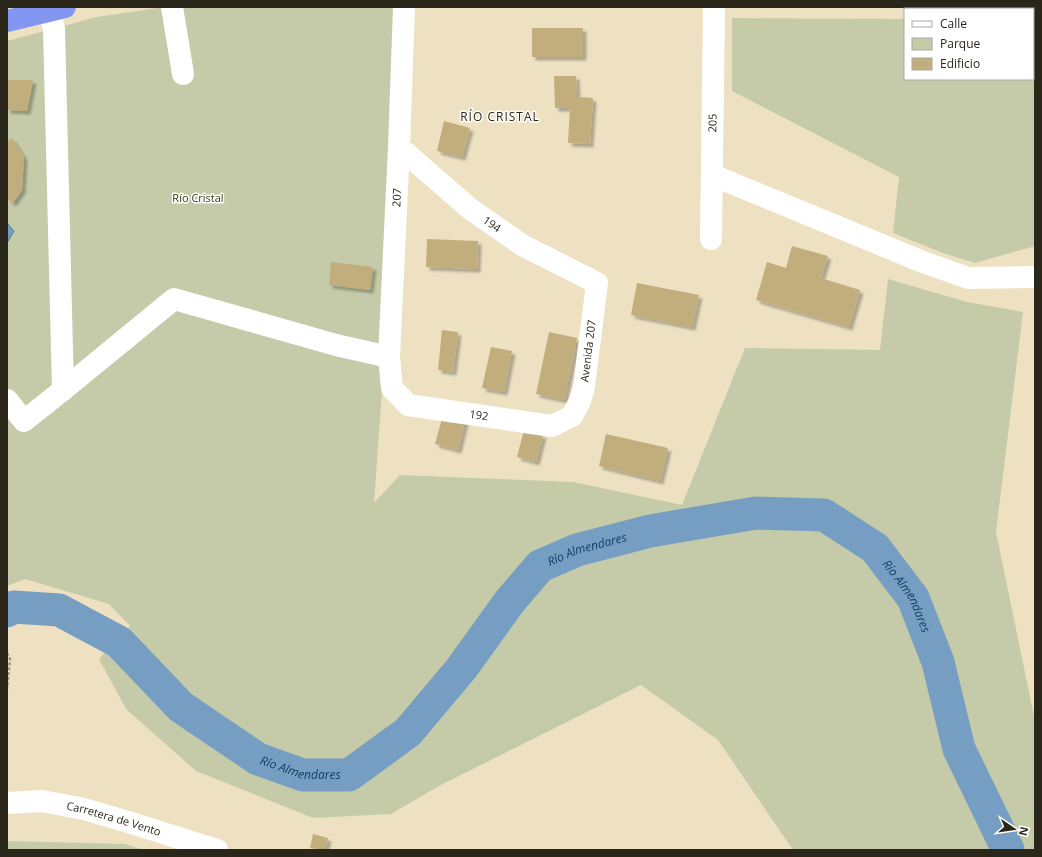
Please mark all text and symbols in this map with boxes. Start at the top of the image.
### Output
legend [904,8,1034,80]
text: Calle [940,15,967,32]
text: Parque [940,35,980,52]
text: Edificio [940,55,980,72]
district label: RÍO CRISTAL [460,108,540,125]
street label: 205 [704,113,720,133]
street label: 207 [388,188,404,207]
park label: Río Cristal [172,190,224,205]
street label: 194 [480,212,505,236]
street label: Avenida 207 [576,319,599,383]
street label: 192 [469,406,489,423]
water label: Río Almendares [544,528,628,570]
water label: Río Almendares [879,556,935,635]
water label: Río Almendares [258,751,341,783]
street label: Carretera de Vento [65,798,163,839]
north arrow [994,809,1034,849]
text: N [1016,825,1033,837]

